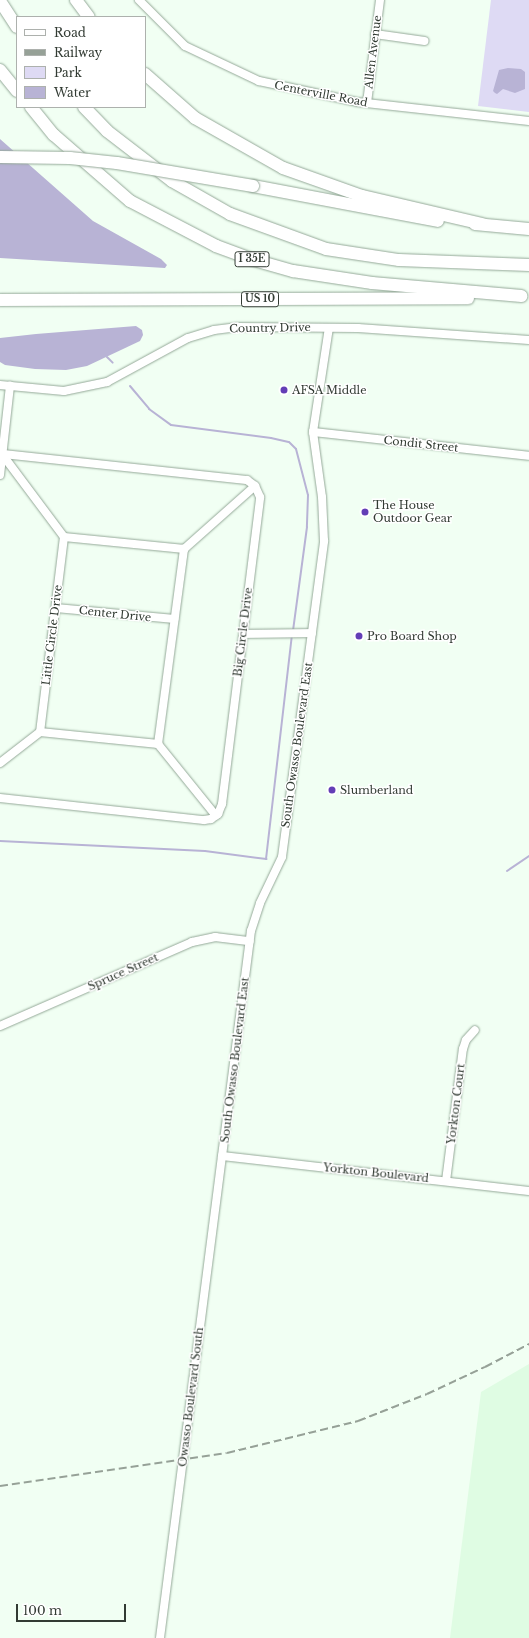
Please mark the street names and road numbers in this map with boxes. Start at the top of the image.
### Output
street label: Allen Avenue [362,14,384,90]
street label: Centerville Road [273,78,369,110]
road number: I 35E [234,251,270,267]
road number: US 10 [241,291,279,307]
street label: Country Drive [229,321,311,335]
street label: Condit Street [383,434,459,454]
street label: Little Circle Drive [39,584,65,686]
street label: Big Circle Drive [231,587,255,677]
street label: Center Drive [78,604,152,624]
street label: South Owasso Boulevard East [279,661,315,829]
street label: Spruce Street [86,951,160,993]
street label: South Owasso Boulevard East [218,976,252,1144]
street label: Yorkton Court [445,1063,467,1145]
street label: Yorkton Boulevard [322,1161,430,1185]
street label: Owasso Boulevard South [176,1326,206,1468]

